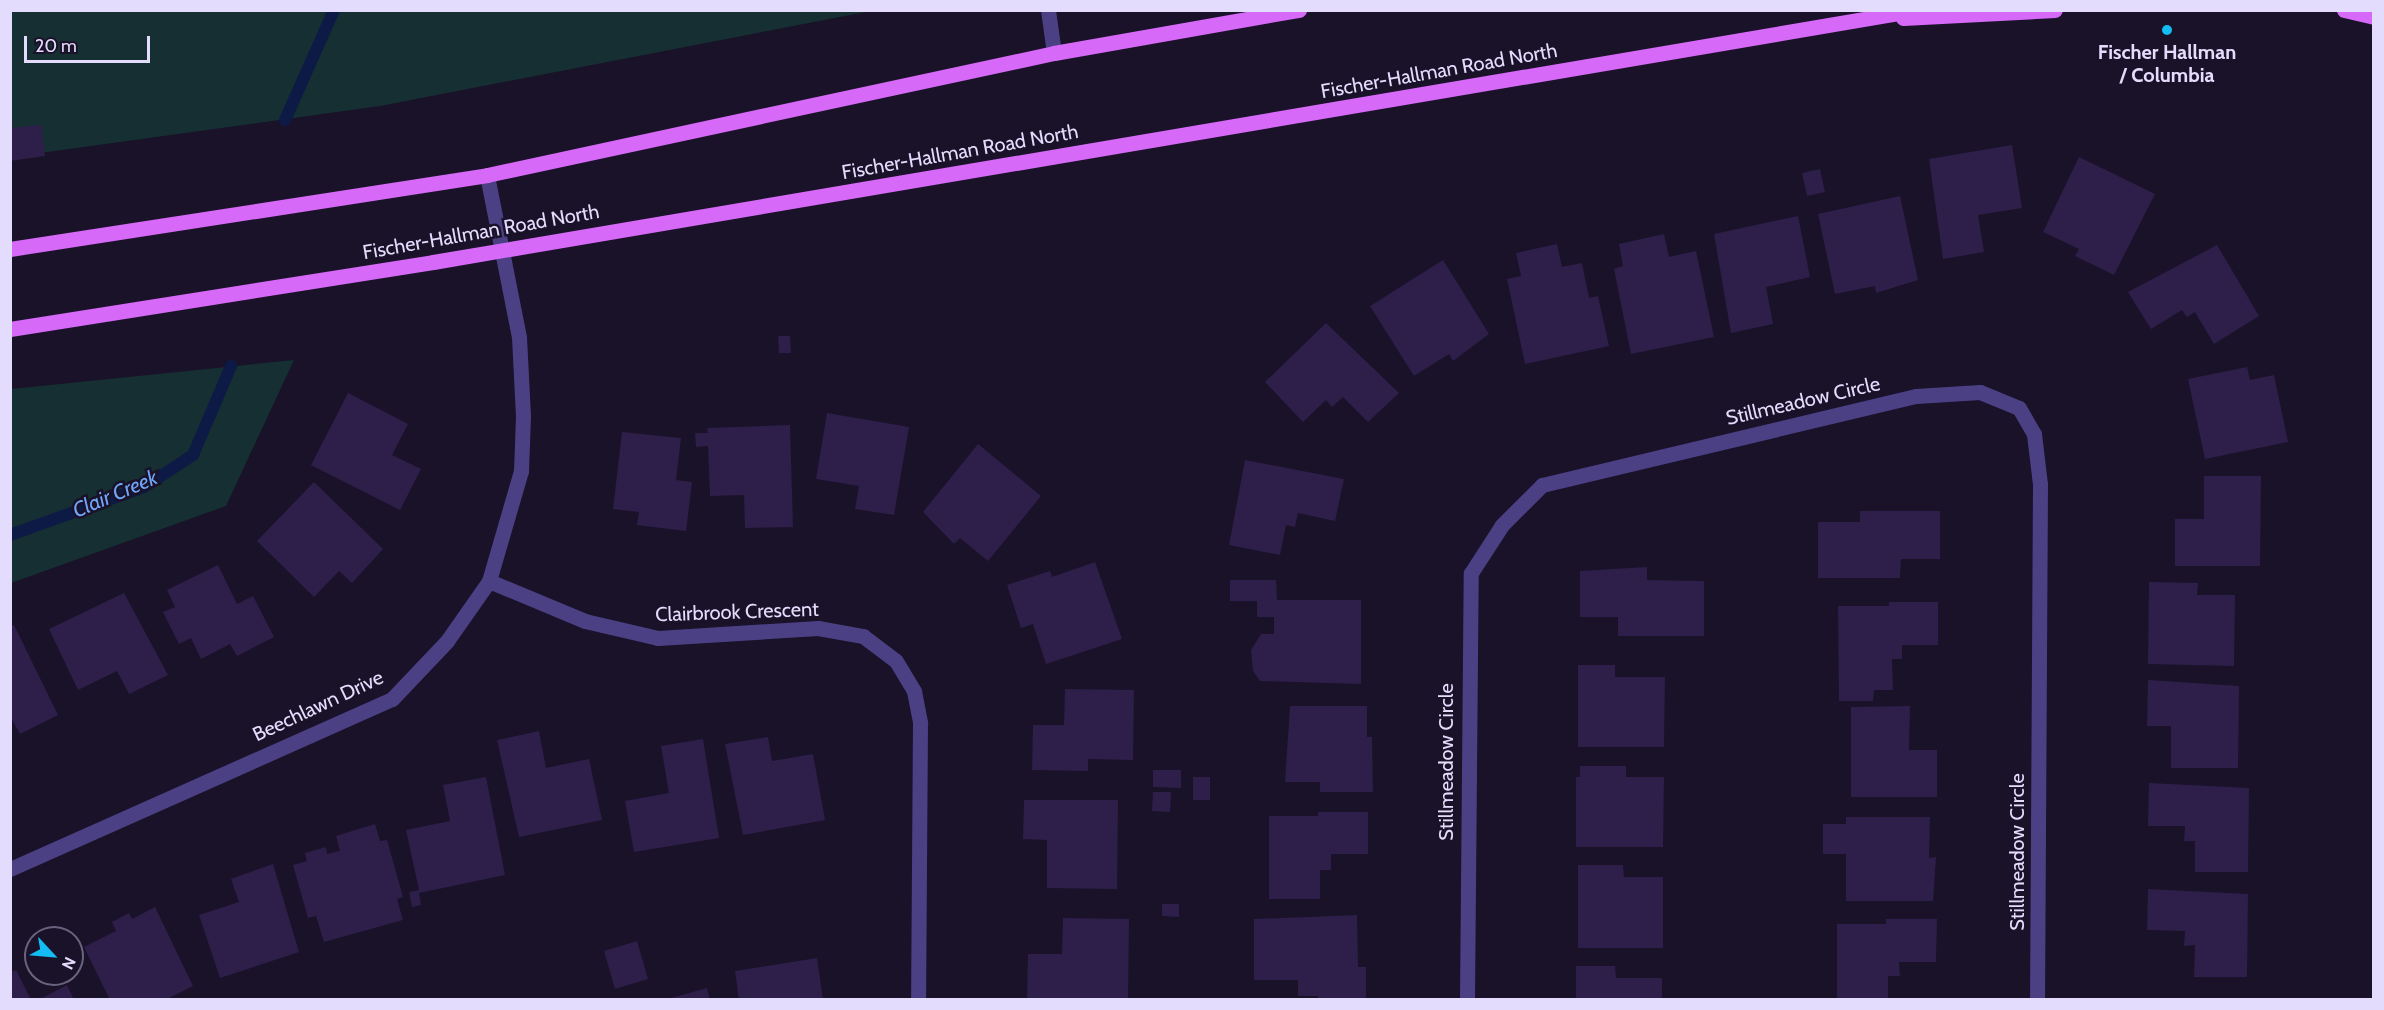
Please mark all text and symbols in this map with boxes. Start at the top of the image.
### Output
marker: Fischer Hallman / Columbia [2160,23,2174,37]
scale bar [27,24,153,62]
text: 20 m [35,35,77,57]
street label: Fischer-Hallman Road North [1319,38,1559,104]
place label: Fischer Hallman / Columbia [2098,40,2236,87]
street label: Fischer-Hallman Road North [840,119,1080,185]
street label: Fischer-Hallman Road North [361,199,601,265]
street label: Stillmeadow Circle [1724,372,1882,430]
water label: Clair Creek [69,465,161,523]
street label: Clairbrook Crescent [655,597,819,627]
street label: Beechlawn Drive [249,665,387,747]
street label: Stillmeadow Circle [1434,683,1458,841]
street label: Stillmeadow Circle [2005,773,2029,931]
north arrow [24,926,84,986]
text: N [58,954,80,972]

